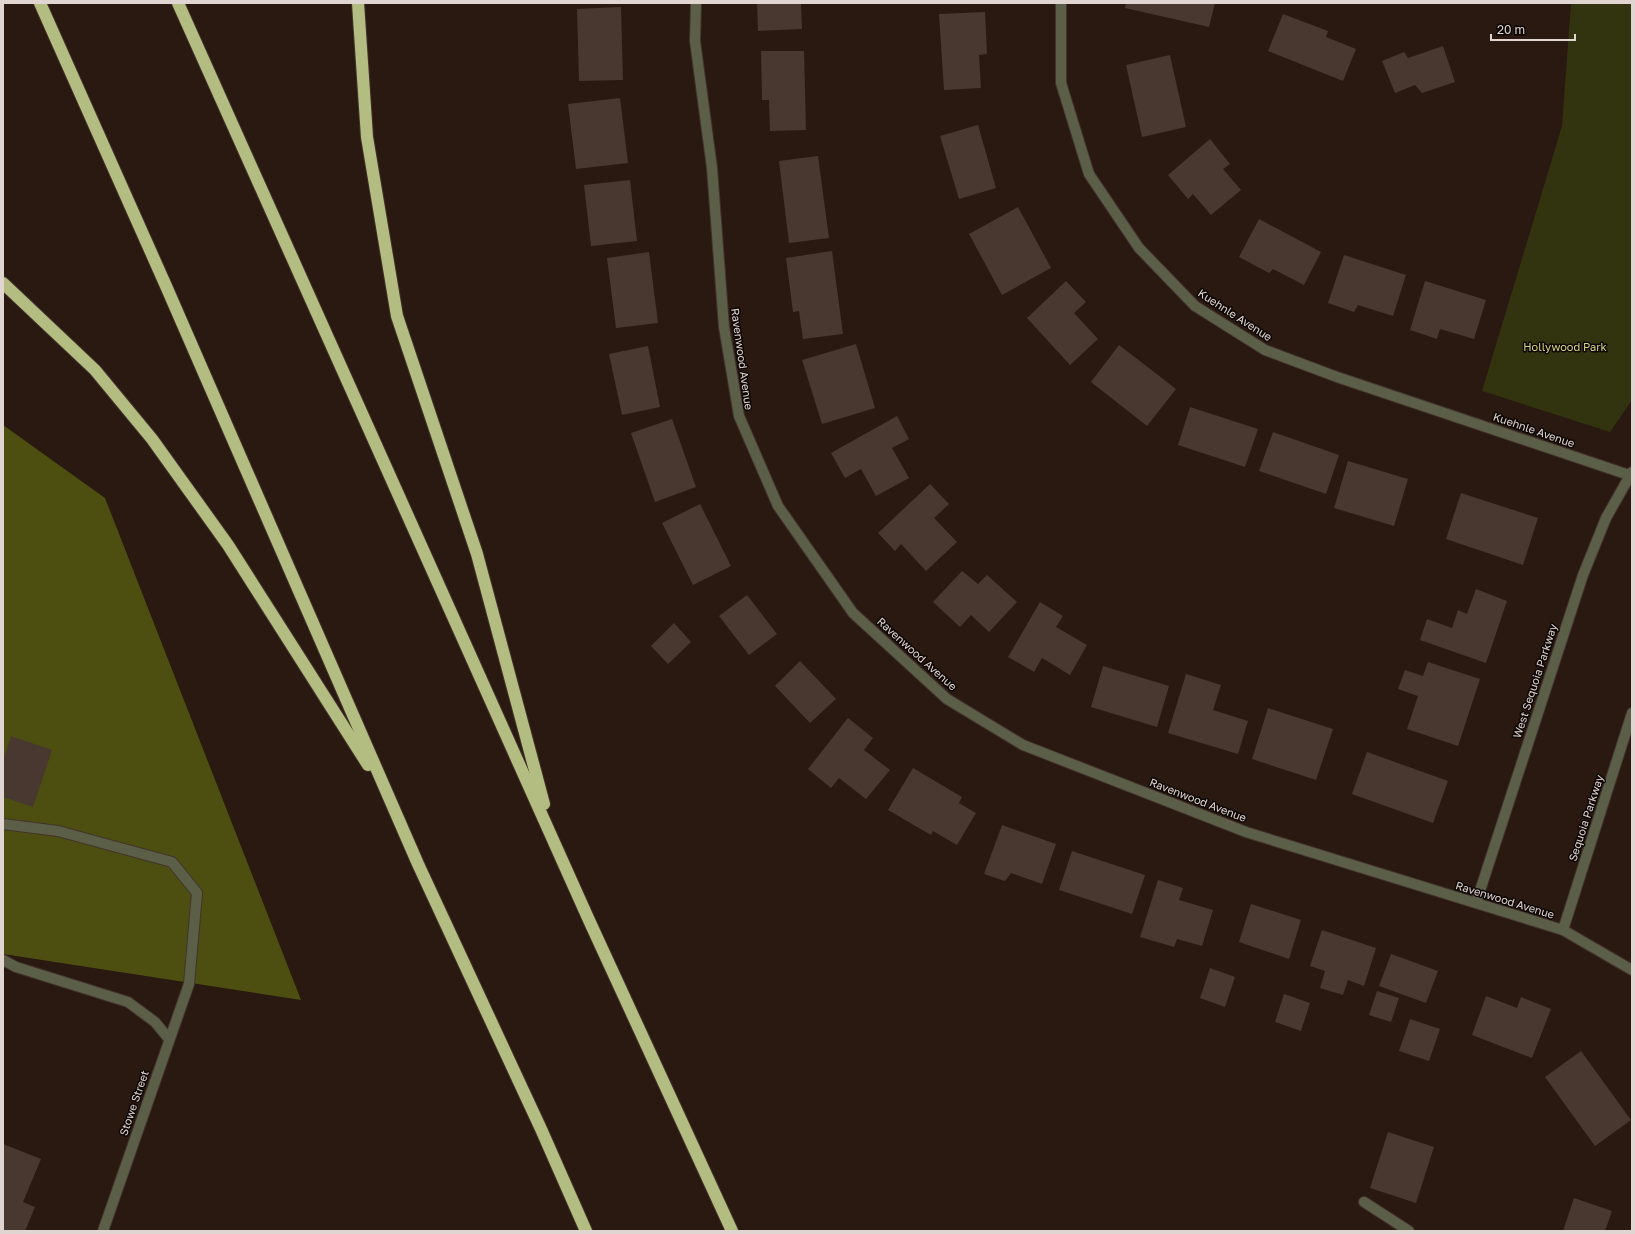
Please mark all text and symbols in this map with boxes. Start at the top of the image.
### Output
scale bar [1491,16,1575,42]
text: 20 m [1497,22,1525,37]
street label: Kuehnle Avenue [1196,286,1275,343]
street label: Ravenwood Avenue [729,307,756,411]
park label: Hollywood Park [1523,340,1607,353]
street label: Kuehnle Avenue [1492,409,1577,450]
street label: Ravenwood Avenue [875,614,960,693]
street label: West Sequoia Parkway [1510,622,1559,740]
street label: Sequoia Parkway [1565,773,1606,863]
street label: Ravenwood Avenue [1148,775,1248,824]
street label: Ravenwood Avenue [1454,878,1556,921]
street label: Stowe Street [116,1068,151,1137]

